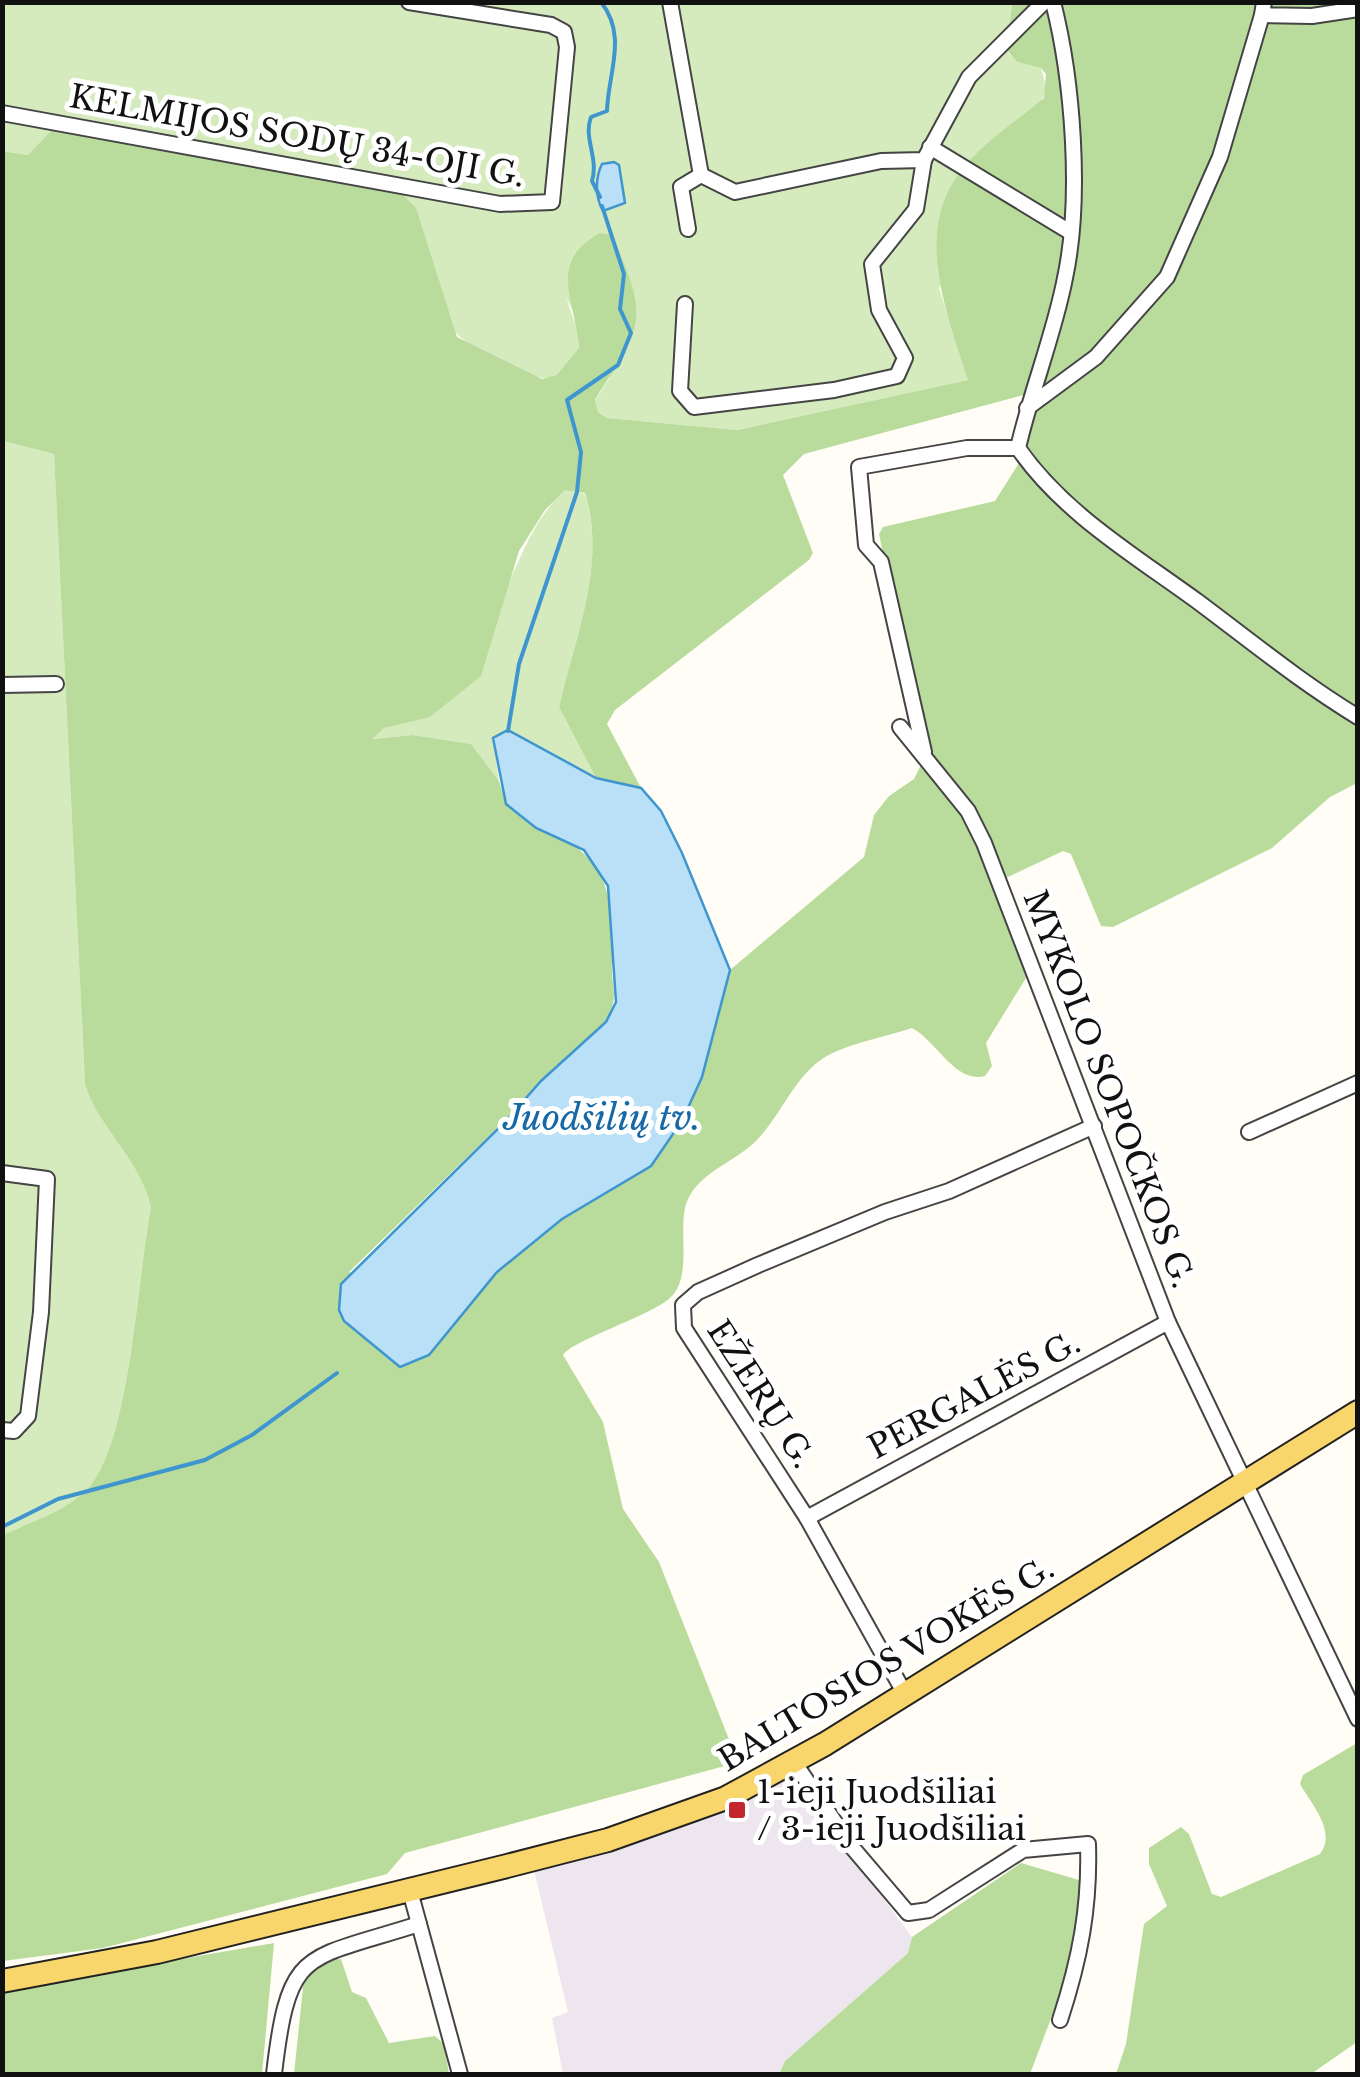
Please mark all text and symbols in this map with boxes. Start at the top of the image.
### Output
street label: KELMIJOS SODŲ 34-OJI G. [66,76,528,196]
street label: MYKOLO SOPOČKOS G. [1015,885,1203,1293]
water label: Juodšilių tv. [502,1096,701,1139]
street label: EŽERŲ G. [698,1312,824,1476]
street label: PERGALĖS G. [861,1322,1087,1468]
street label: BALTOSIOS VOKĖS G. [711,1548,1061,1780]
place label: 1-ieji Juodšiliai / 3-ieji Juodšiliai [757,1772,1026,1849]
marker: 1-ieji Juodšiliai / 3-ieji Juodšiliai [726,1799,748,1821]

